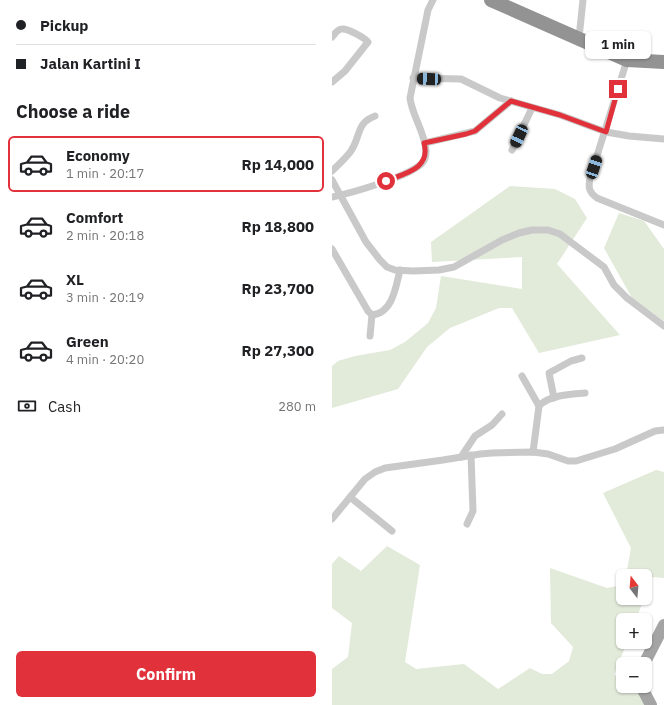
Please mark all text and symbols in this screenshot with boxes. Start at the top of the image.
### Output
text: Pickup [40,16,88,35]
callout: 1 min [585,31,651,59]
text: 1 min [601,36,635,53]
text: Jalan Kartini I [40,54,141,73]
car [417,73,441,85]
route end [609,80,627,98]
text: Choose a ride [16,100,130,123]
car [508,123,530,149]
icon: car [18,146,54,182]
text: Economy [66,146,130,165]
car [585,154,603,180]
text: Rp 14,000 [242,155,314,174]
text: 1 min · 20:17 [66,165,144,182]
route start [377,172,395,190]
icon: car [18,208,54,244]
text: Comfort [66,208,123,227]
text: Rp 18,800 [242,217,314,236]
text: 2 min · 20:18 [66,227,144,244]
icon: car [18,270,54,306]
text: XL [66,270,84,289]
text: Rp 23,700 [242,279,314,298]
text: 3 min · 20:19 [66,289,144,306]
icon: car [18,332,54,368]
text: Green [66,332,109,351]
text: Rp 27,300 [242,341,314,360]
text: 4 min · 20:20 [66,351,144,368]
icon: cash [16,395,38,417]
text: Cash [48,397,81,416]
text: 280 m [278,398,316,415]
north arrow [616,569,652,605]
map controls [616,569,652,693]
button: + [616,613,652,649]
button: Confirm [16,651,316,697]
button: − [616,657,652,693]

